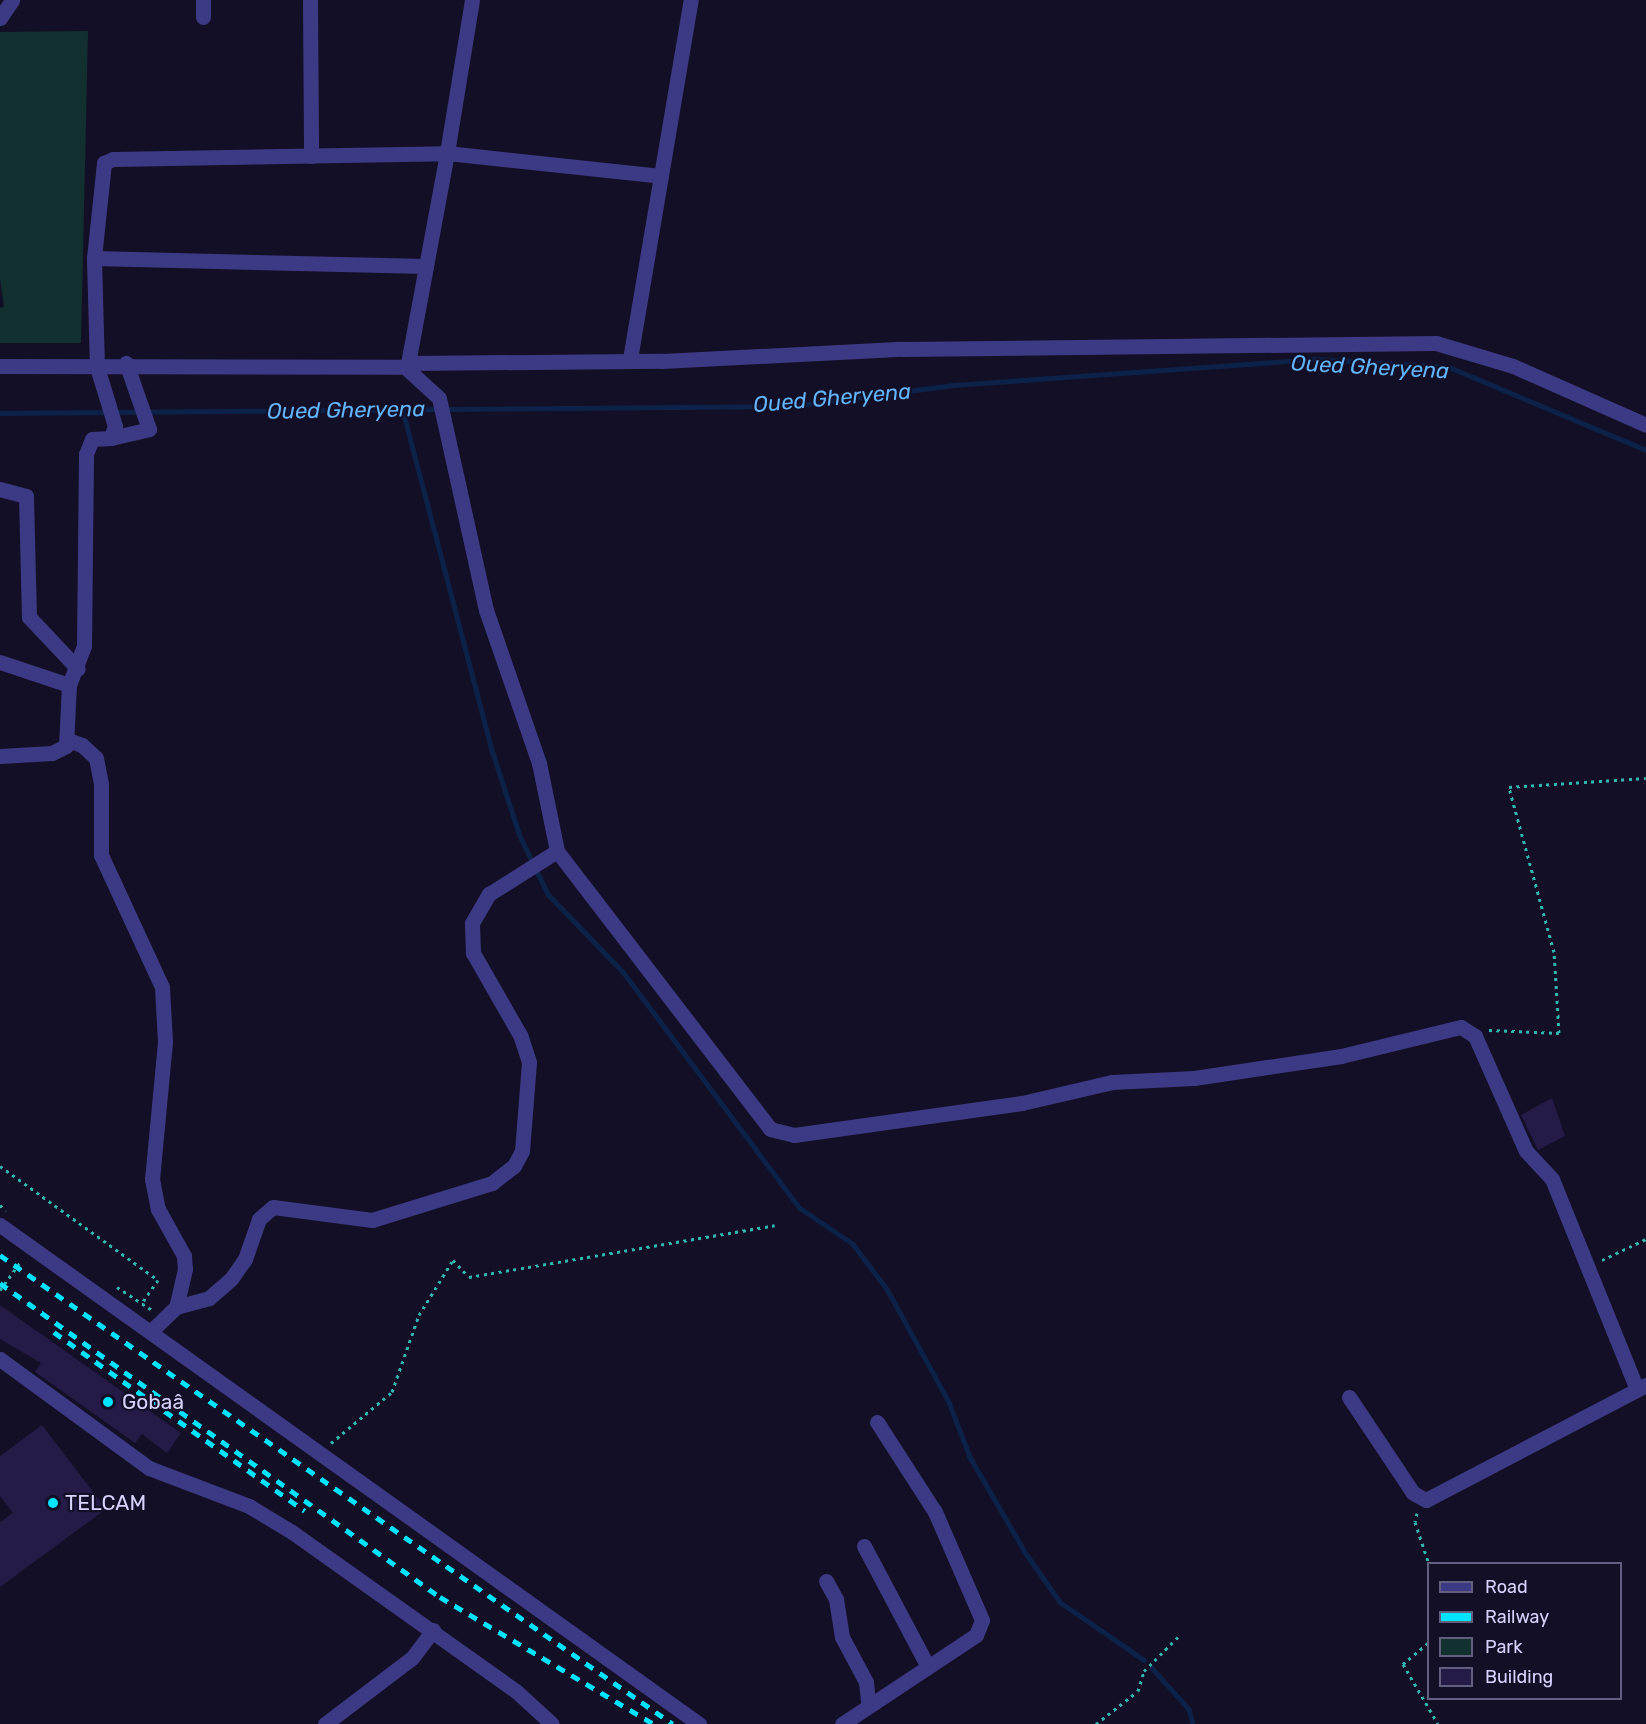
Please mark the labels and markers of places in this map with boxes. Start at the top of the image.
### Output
place label: Gobaâ [122,1389,184,1415]
marker: Gobaâ [99,1393,117,1411]
place label: TELCAM [65,1490,146,1516]
marker: TELCAM [46,1496,60,1510]

